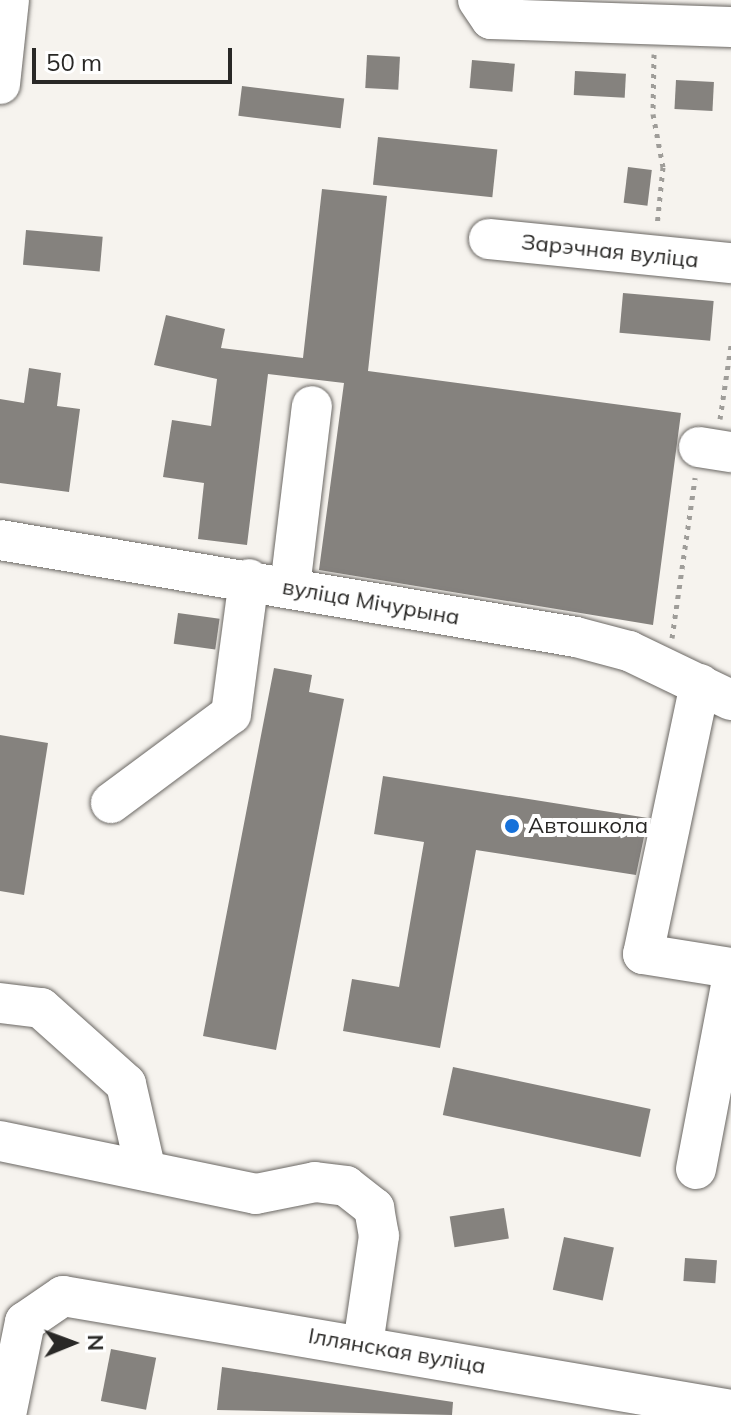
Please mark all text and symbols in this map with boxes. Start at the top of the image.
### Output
scale bar [36,32,236,82]
text: 50 m [46,47,102,77]
street label: Зарэчная вуліца [520,229,700,273]
street label: вуліца Мічурына [280,573,462,631]
place label: Автошкола [528,813,648,839]
marker: Автошкола [503,817,521,835]
north arrow [32,1303,112,1383]
street label: Іллянская вуліца [306,1322,488,1380]
text: N [82,1334,110,1351]

